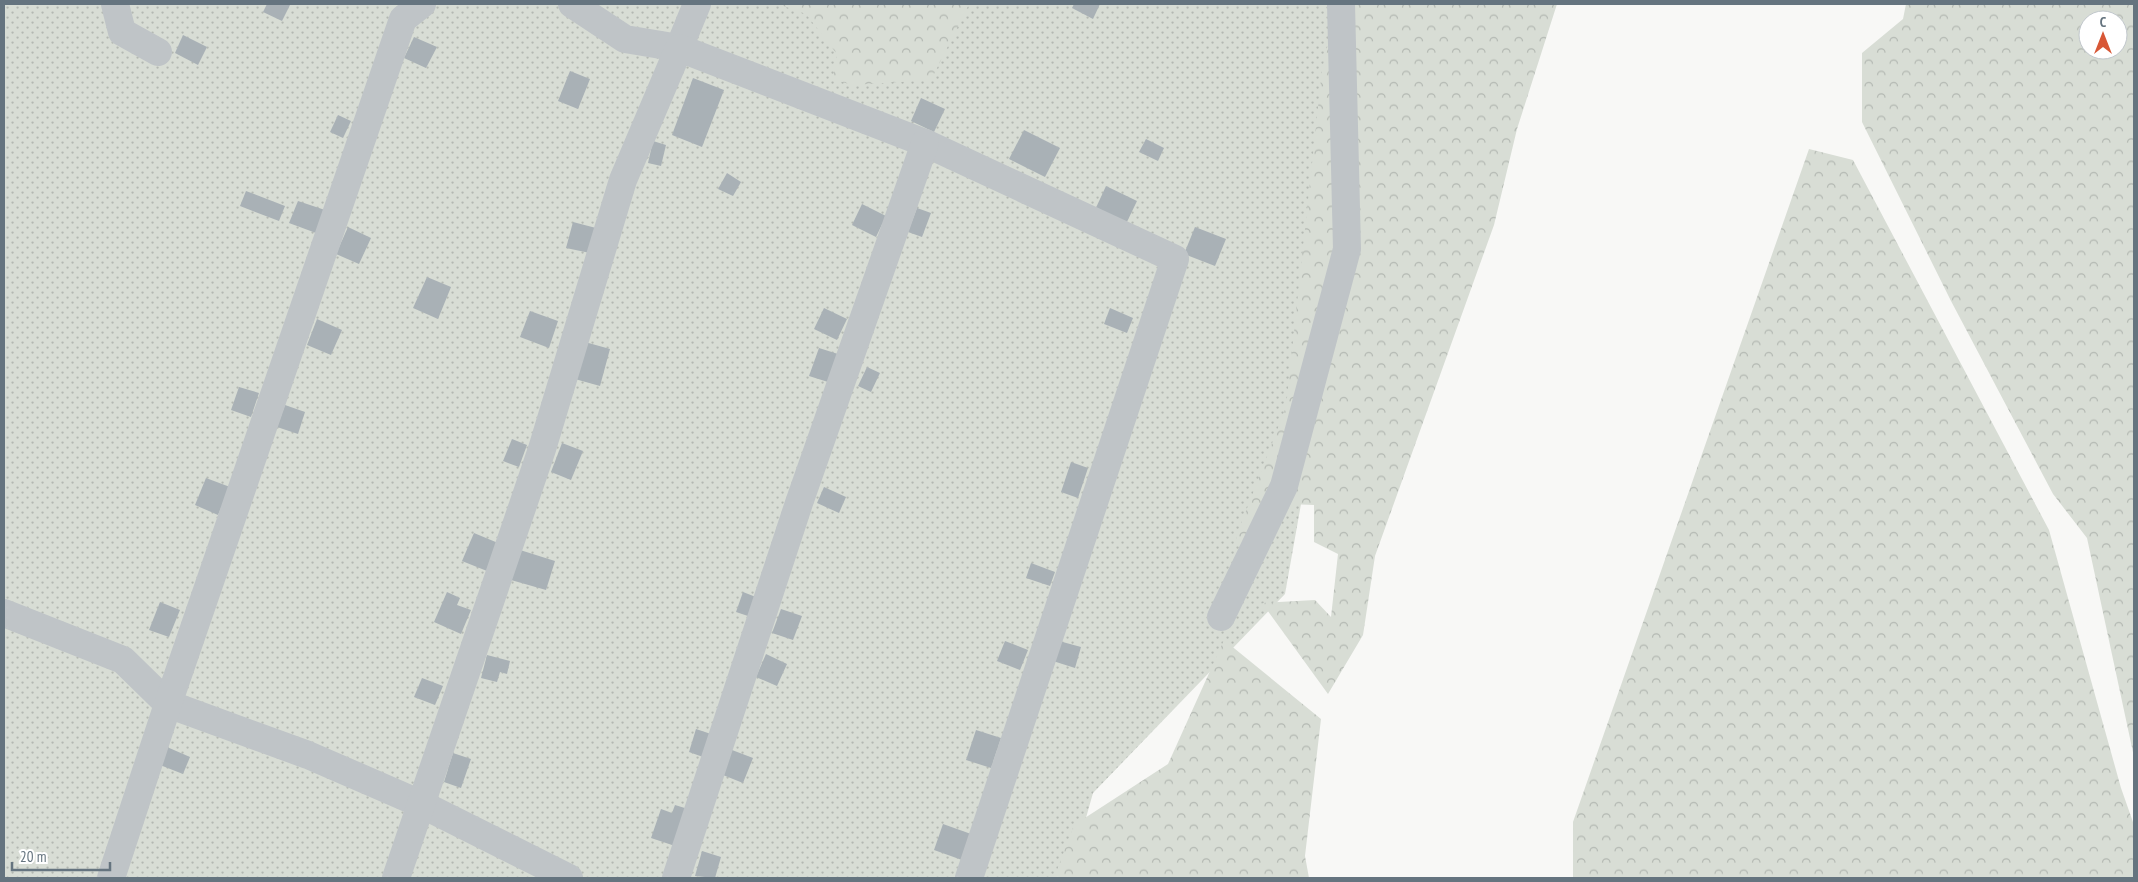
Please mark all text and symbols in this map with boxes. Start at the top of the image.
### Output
north arrow [2078,10,2128,60]
text: С [2100,13,2107,31]
scale bar [12,840,110,872]
text: 20 m [20,847,46,866]

